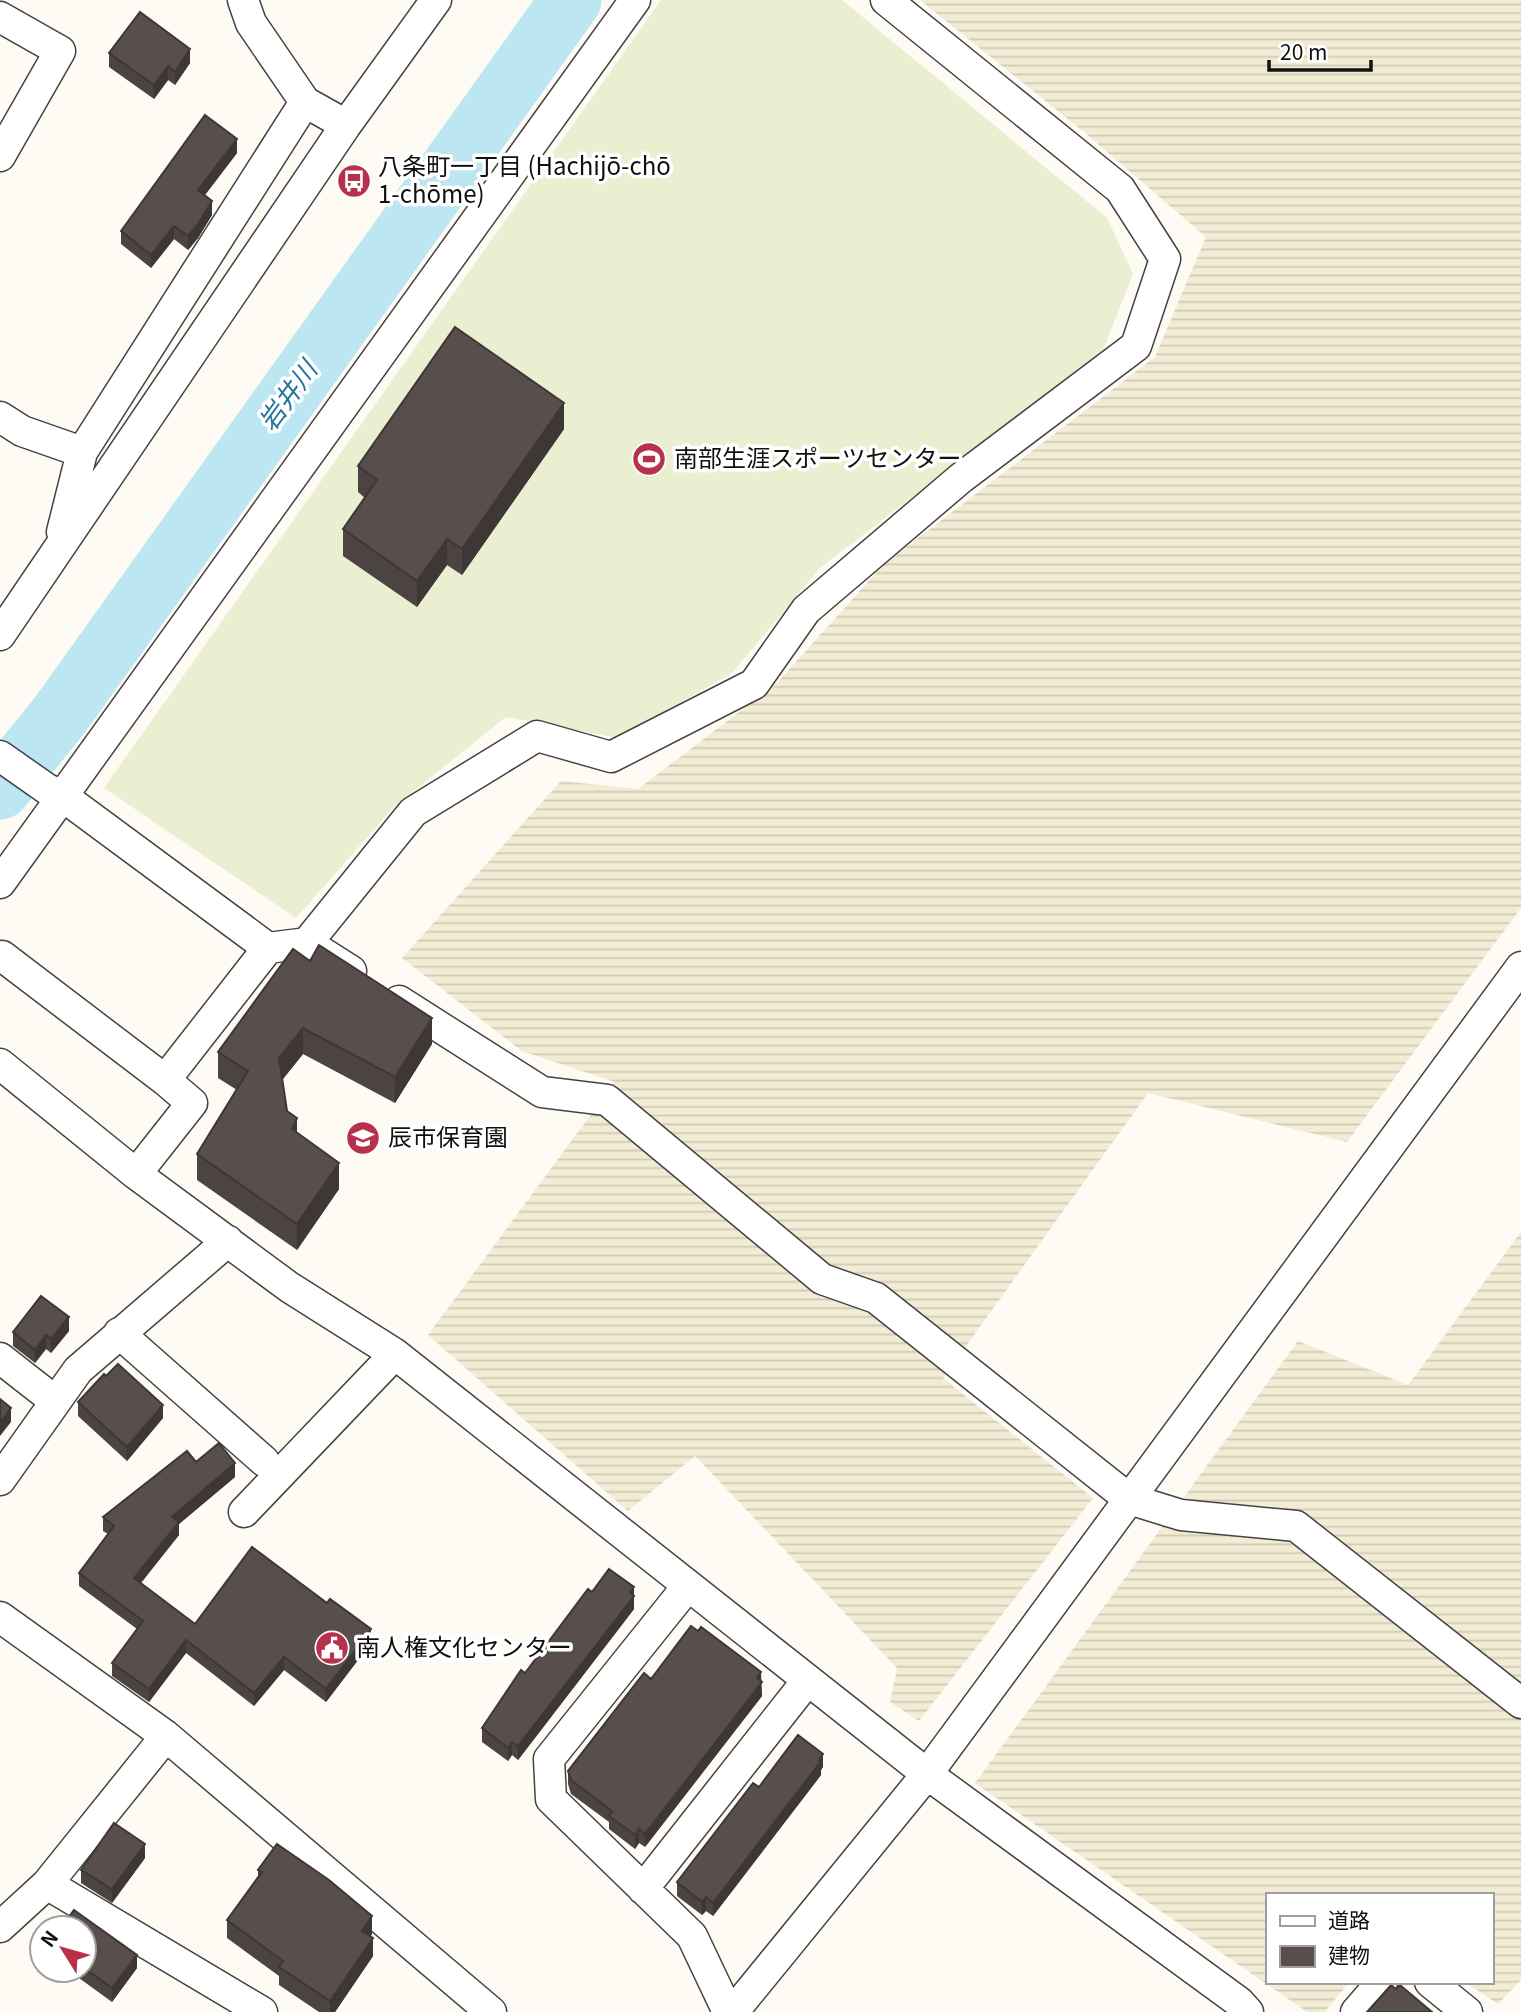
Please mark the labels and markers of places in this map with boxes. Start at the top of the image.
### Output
place label: 八条町一丁目 (Hachijō-chō 1-chōme) [378,147,671,210]
bus stop icon: 八条町一丁目 (Hachijō-chō 1-chōme) [335,162,373,200]
place label: 南部生涯スポーツセンター [674,439,962,474]
sports icon: 南部生涯スポーツセンター [630,440,668,478]
place label: 辰市保育園 [388,1118,508,1153]
school or university icon: 辰市保育園 [344,1119,382,1157]
place label: 南人権文化センター [356,1628,572,1663]
public building icon: 南人権文化センター [313,1629,351,1667]

